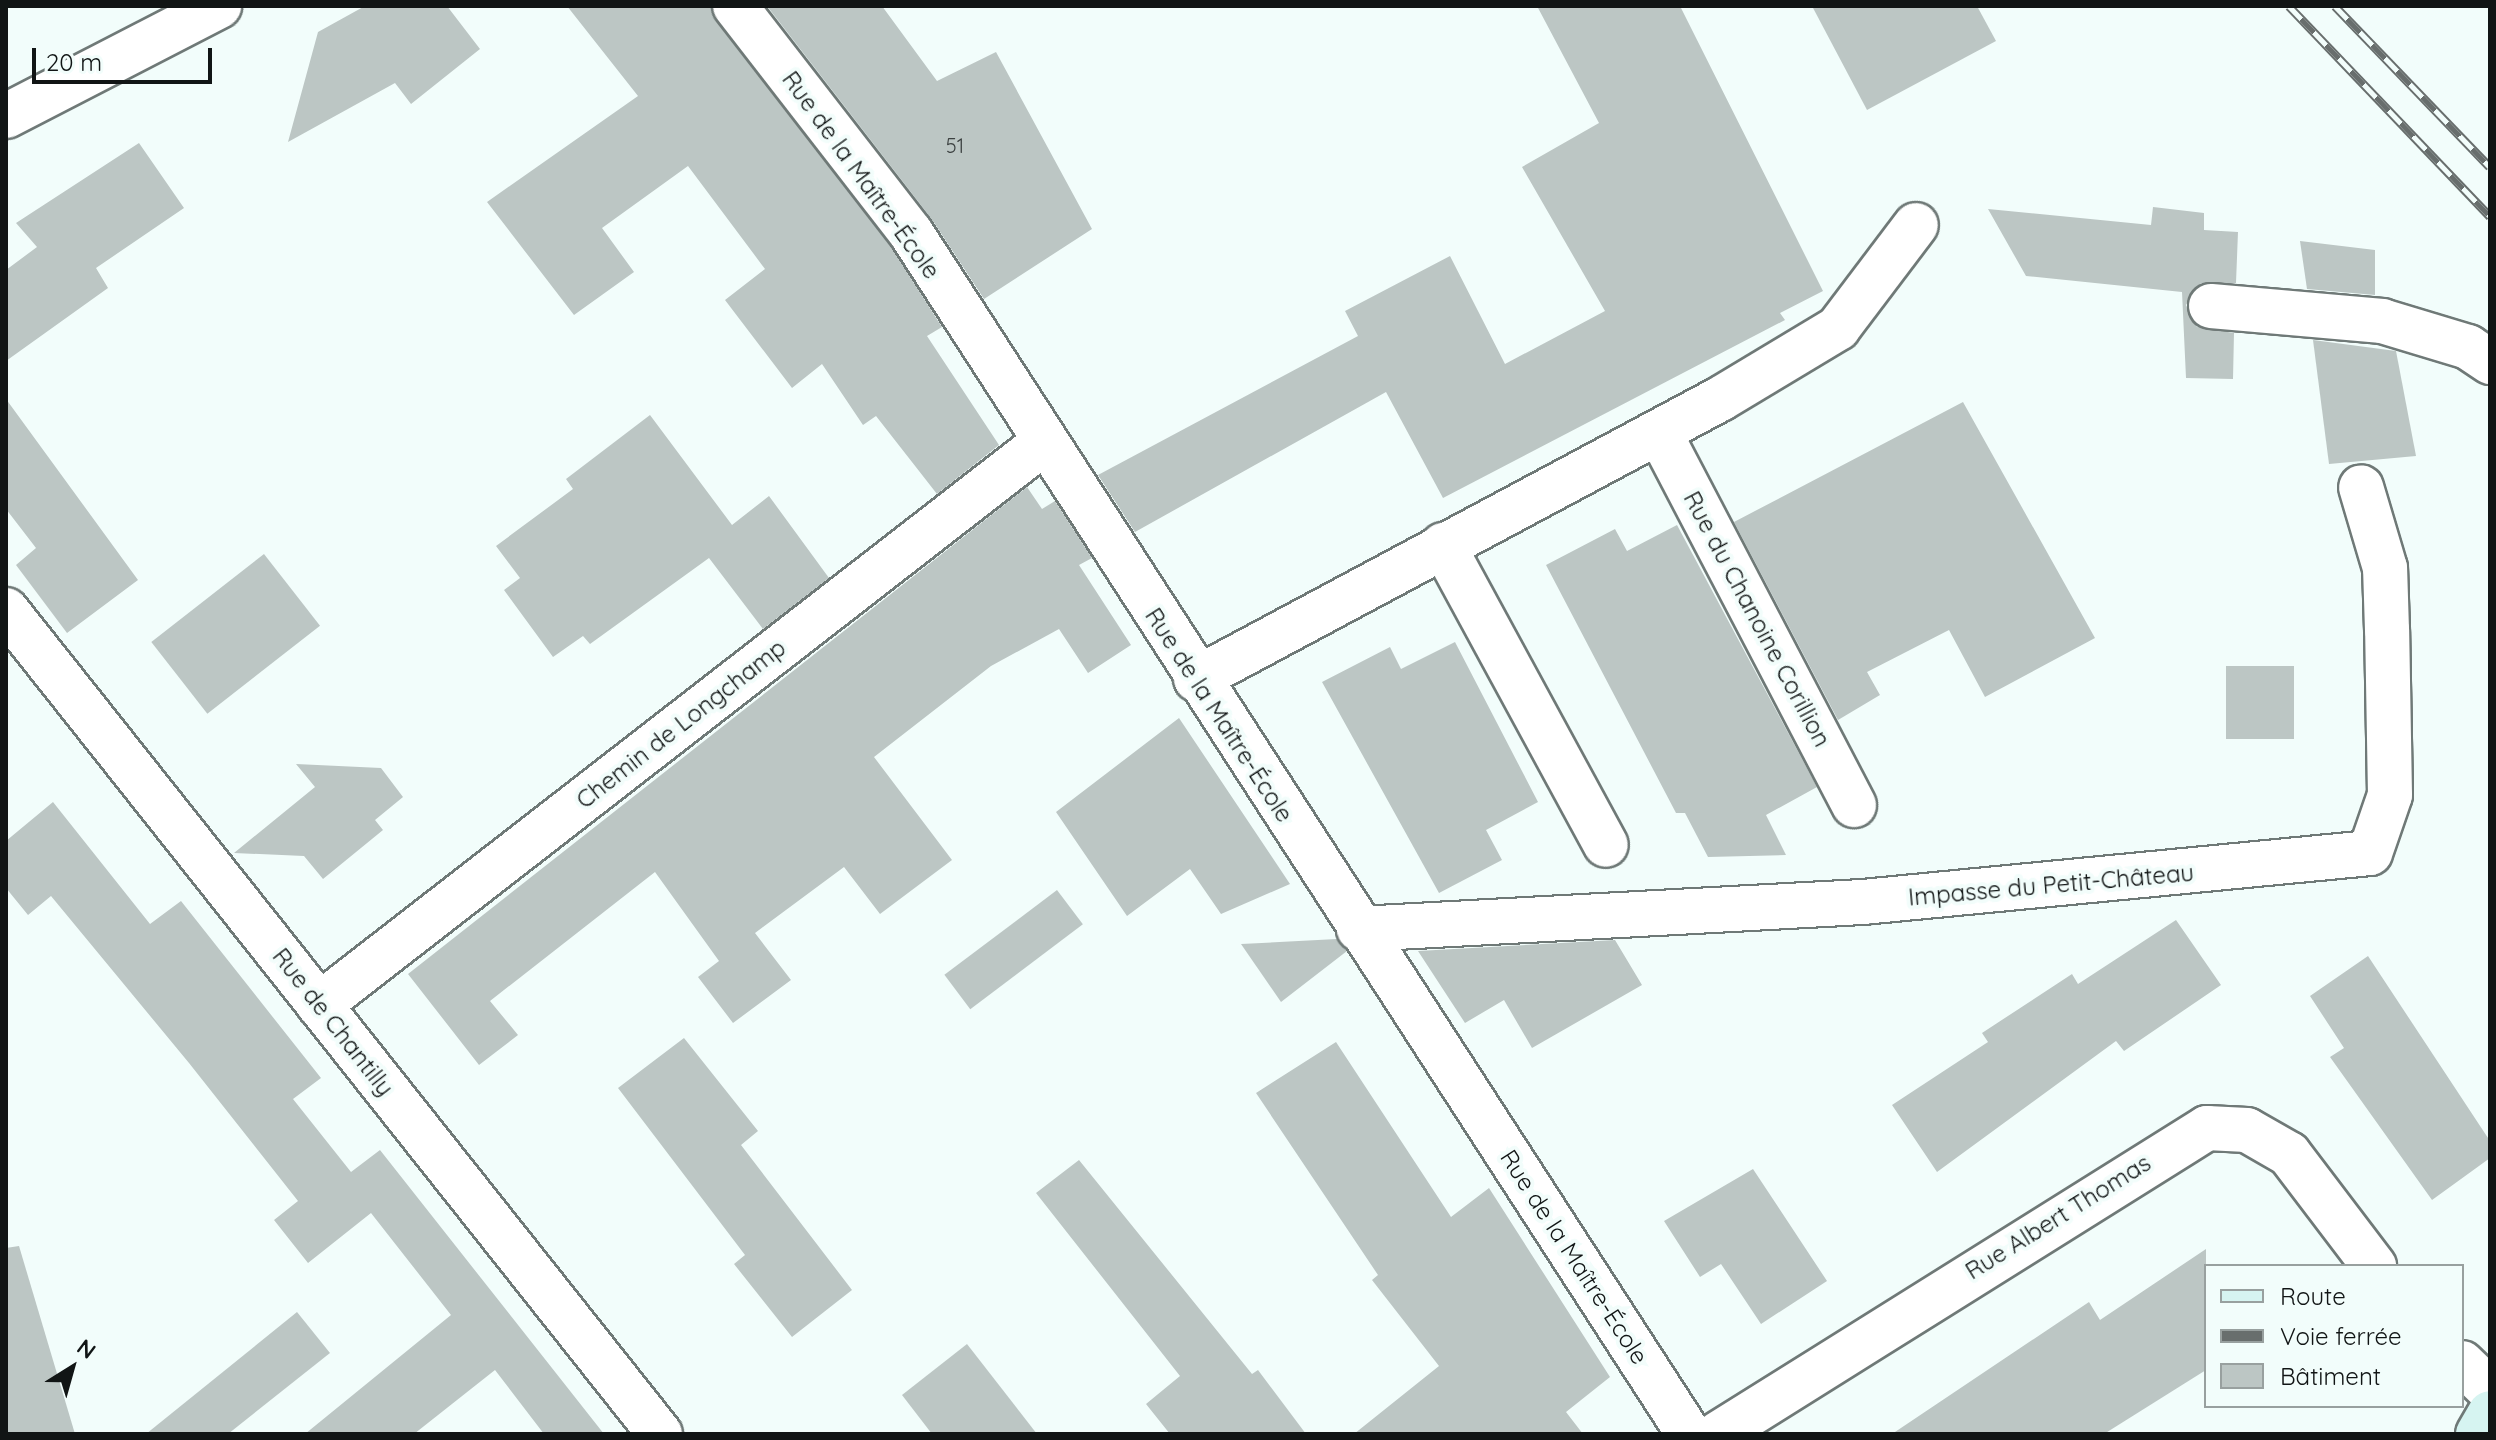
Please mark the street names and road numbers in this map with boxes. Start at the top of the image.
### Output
street label: Rue de la Maître-École [776,66,946,284]
street label: Rue du Chanoine Corillion [1677,486,1837,752]
street label: Rue de la Maître-École [1139,603,1299,827]
street label: Chemin de Longchamp [571,633,791,815]
street label: Impasse du Petit-Château [1907,858,2195,912]
street label: Rue de Chantilly [266,942,400,1102]
street label: Rue de la Maître-École [1494,1145,1654,1369]
street label: Rue Albert Thomas [1960,1148,2156,1286]

